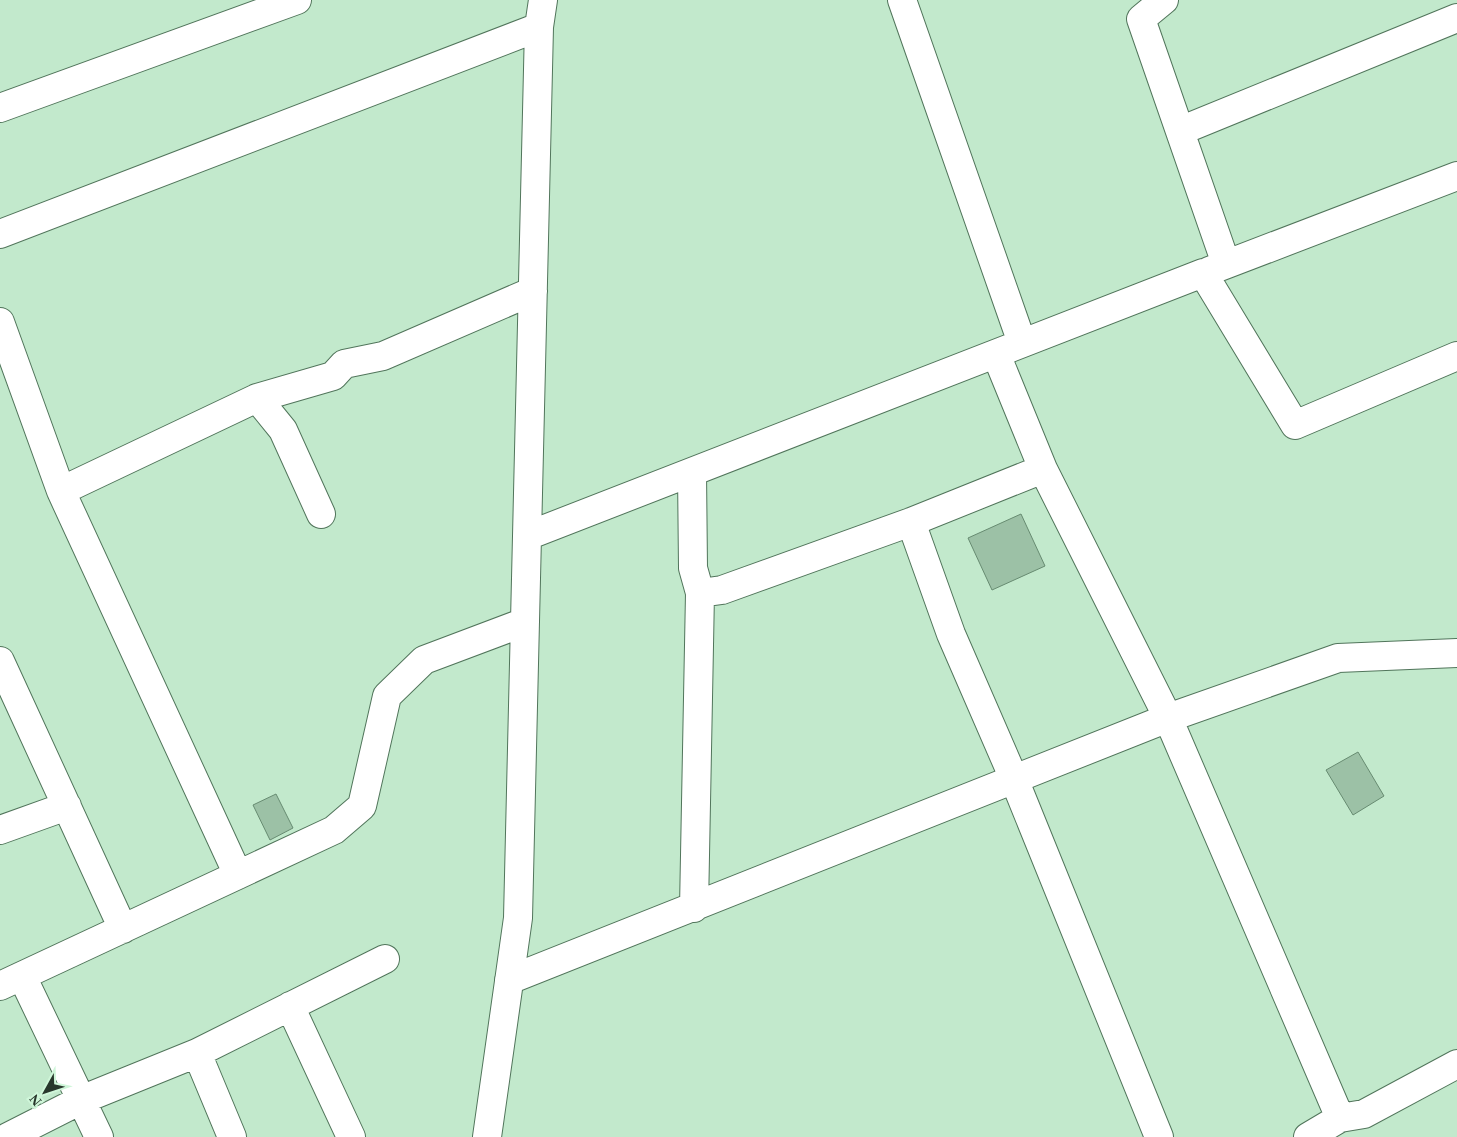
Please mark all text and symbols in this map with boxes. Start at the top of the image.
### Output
north arrow [20,1067,70,1117]
text: N [26,1091,44,1109]

